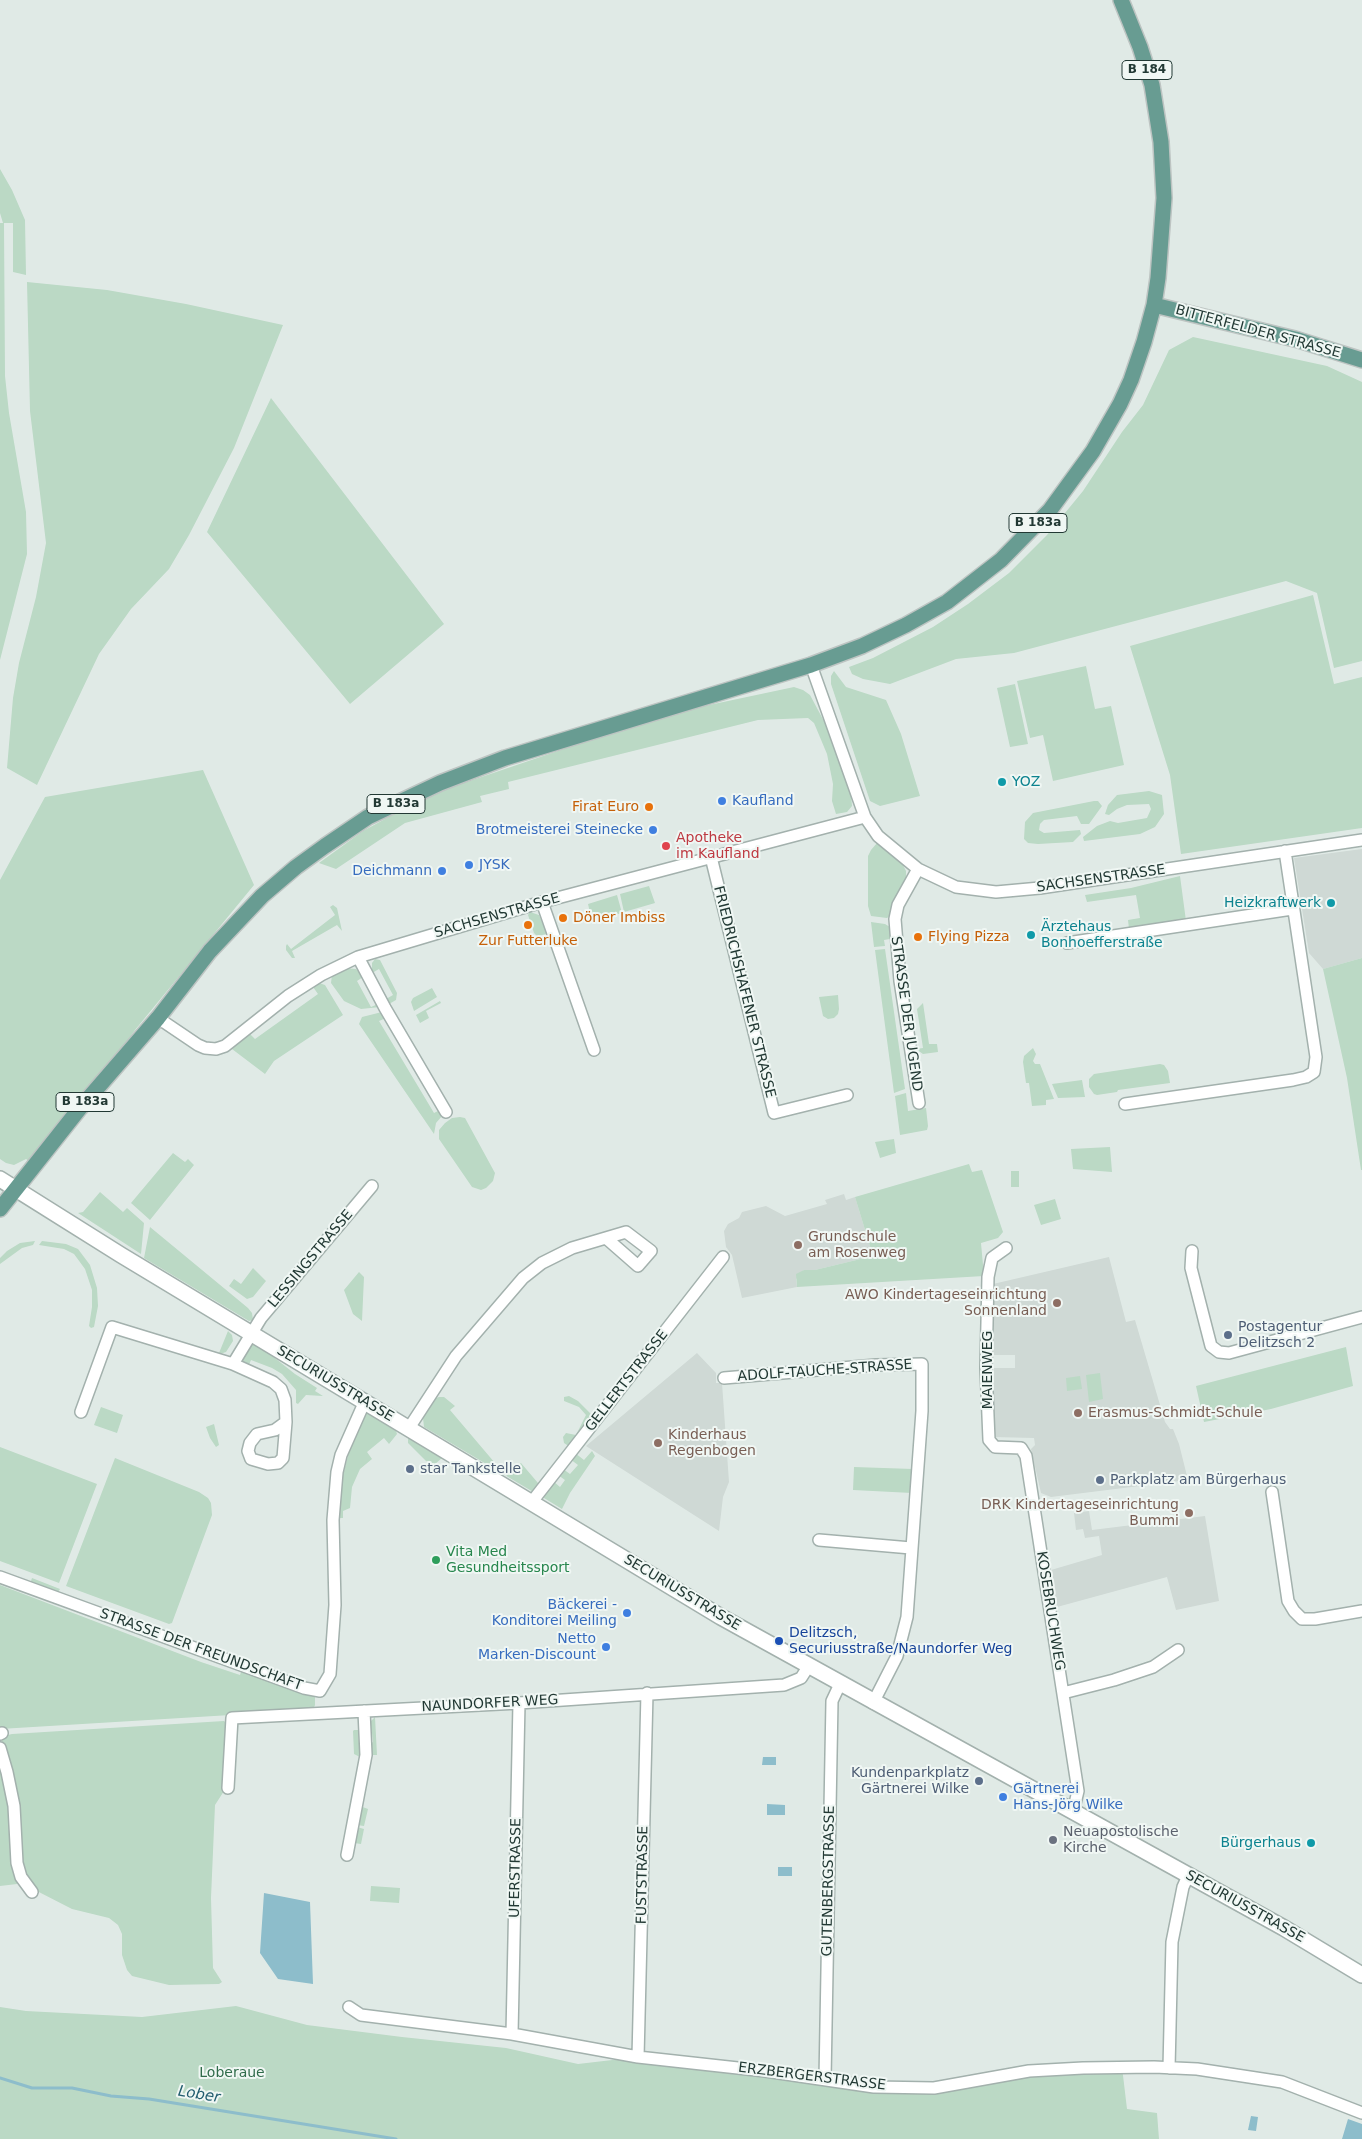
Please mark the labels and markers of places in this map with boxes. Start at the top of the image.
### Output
place label: YOZ [1012,774,1040,790]
marker: YOZ [996,776,1008,788]
place label: Kaufland [732,793,794,809]
marker: Kaufland [716,795,728,807]
place label: Firat Euro [572,799,639,815]
marker: Firat Euro [643,801,655,813]
place label: Brotmeisterei Steinecke [476,822,643,838]
marker: Brotmeisterei Steinecke [647,824,659,836]
place label: Apotheke im Kaufland [676,830,760,862]
marker: Apotheke im Kaufland [660,840,672,852]
place label: JYSK [479,857,510,873]
marker: JYSK [463,859,475,871]
place label: Deichmann [352,863,432,879]
marker: Deichmann [436,865,448,877]
place label: Heizkraftwerk [1224,895,1321,911]
marker: Heizkraftwerk [1325,897,1337,909]
place label: Döner Imbiss [573,910,665,926]
marker: Döner Imbiss [557,912,569,924]
marker: Zur Futterluke [522,919,534,931]
place label: Ärztehaus Bonhoefferstraße [1041,919,1163,952]
place label: Flying Pizza [928,929,1010,945]
marker: Ärztehaus Bonhoefferstraße [1025,929,1037,941]
marker: Flying Pizza [912,931,924,943]
place label: Zur Futterluke [478,933,578,949]
place label: Grundschule am Rosenweg [808,1229,906,1262]
marker: Grundschule am Rosenweg [792,1239,804,1251]
place label: AWO Kindertageseinrichtung Sonnenland [845,1287,1047,1320]
marker: AWO Kindertageseinrichtung Sonnenland [1051,1297,1063,1309]
place label: Postagentur Delitzsch 2 [1238,1319,1322,1351]
marker: Postagentur Delitzsch 2 [1222,1329,1234,1341]
place label: Erasmus-Schmidt-Schule [1088,1405,1263,1421]
marker: Erasmus-Schmidt-Schule [1072,1407,1084,1419]
place label: Kinderhaus Regenbogen [668,1427,756,1460]
marker: Kinderhaus Regenbogen [652,1437,664,1449]
place label: star Tankstelle [420,1461,521,1477]
marker: star Tankstelle [404,1463,416,1475]
place label: Parkplatz am Bürgerhaus [1110,1472,1286,1488]
marker: Parkplatz am Bürgerhaus [1094,1474,1106,1486]
place label: DRK Kindertageseinrichtung Bummi [981,1497,1179,1530]
marker: DRK Kindertageseinrichtung Bummi [1183,1507,1195,1519]
place label: Vita Med Gesundheitssport [446,1544,570,1576]
marker: Vita Med Gesundheitssport [430,1554,442,1566]
place label: Bäckerei - Konditorei Meiling [492,1597,617,1630]
marker: Bäckerei - Konditorei Meiling [621,1607,633,1619]
place label: Delitzsch, Securiusstraße/Naundorfer Weg [789,1625,1012,1658]
place label: Netto Marken-Discount [478,1631,596,1664]
marker: Delitzsch, Securiusstraße/Naundorfer Weg [773,1635,785,1647]
marker: Netto Marken-Discount [600,1641,612,1653]
place label: Kundenparkplatz Gärtnerei Wilke [851,1765,969,1798]
marker: Kundenparkplatz Gärtnerei Wilke [973,1775,985,1787]
place label: Gärtnerei Hans-Jörg Wilke [1013,1781,1123,1814]
marker: Gärtnerei Hans-Jörg Wilke [997,1791,1009,1803]
place label: Neuapostolische Kirche [1063,1824,1179,1856]
marker: Neuapostolische Kirche [1047,1834,1059,1846]
place label: Bürgerhaus [1220,1835,1301,1851]
marker: Bürgerhaus [1305,1837,1317,1849]

